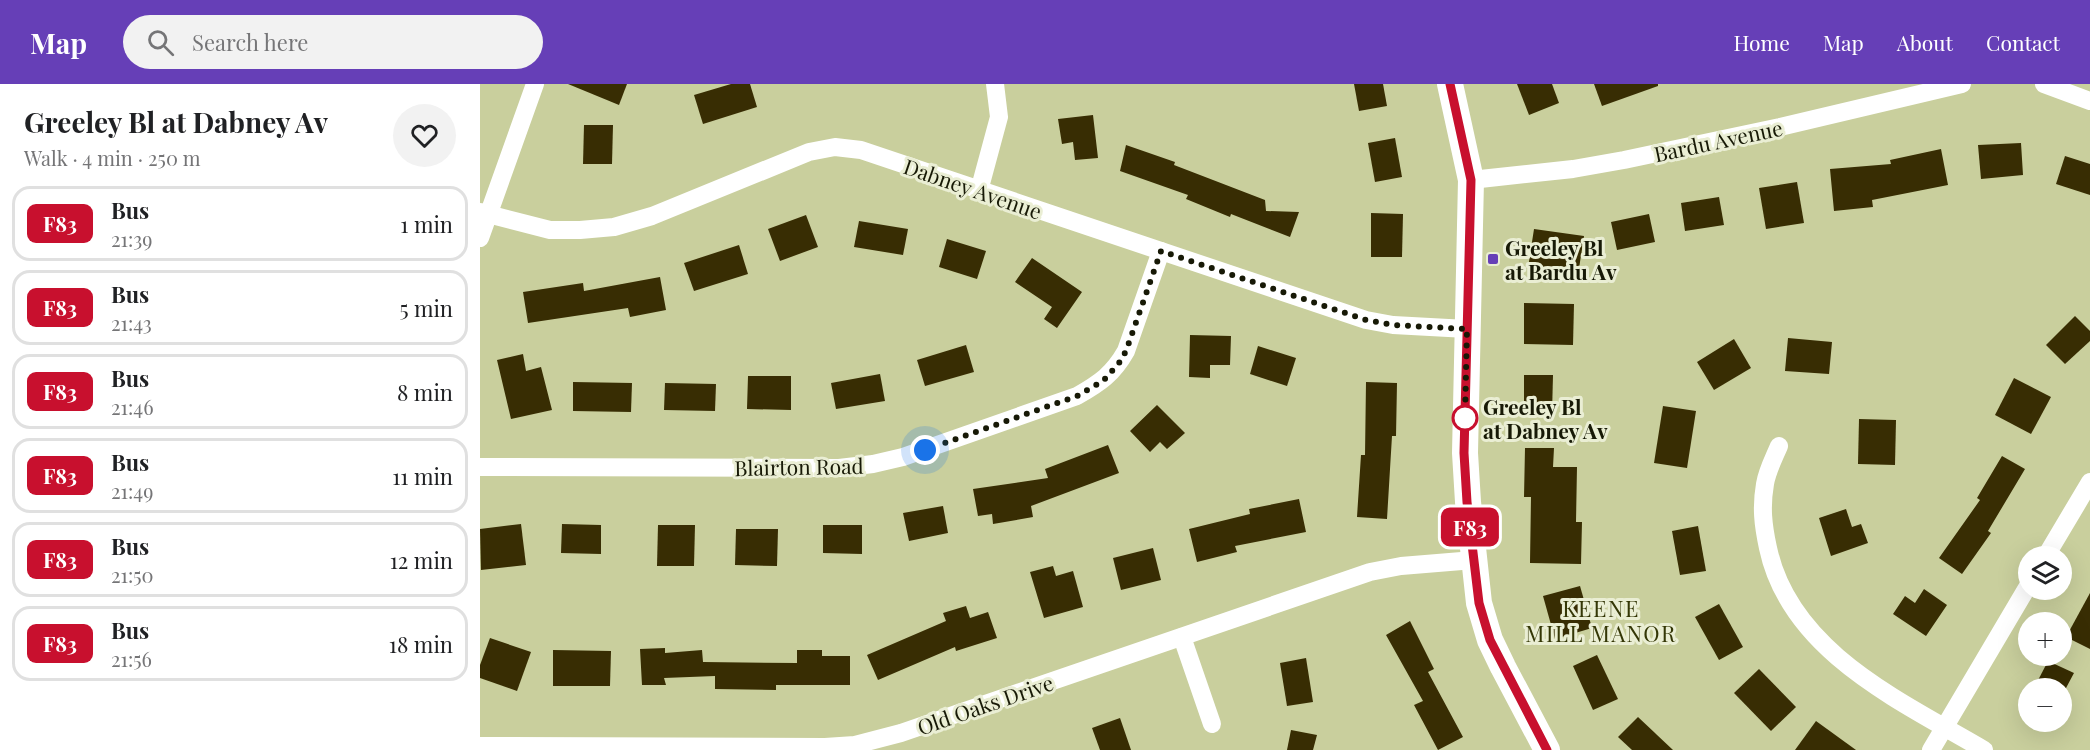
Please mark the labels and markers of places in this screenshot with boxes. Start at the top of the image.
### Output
place label: Greeley Bl at Bardu Av [1505,233,1617,285]
marker: Greeley Bl at Bardu Av [1486,252,1500,266]
place label: Greeley Bl at Dabney Av [1483,392,1608,444]
marker: Greeley Bl at Dabney Av [1452,405,1478,431]

